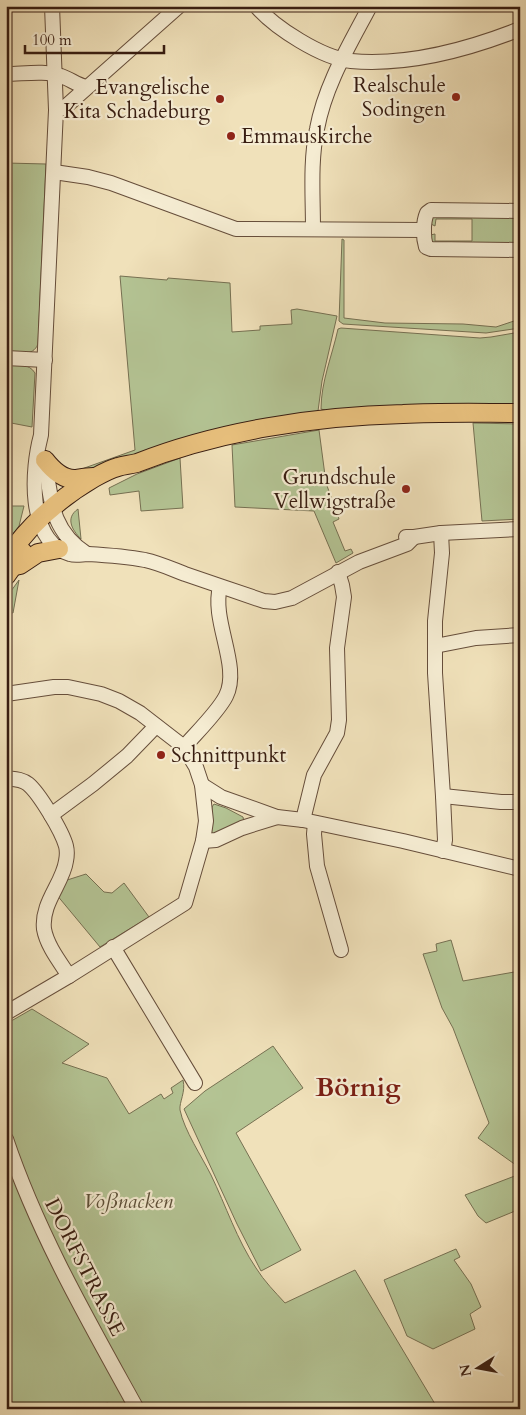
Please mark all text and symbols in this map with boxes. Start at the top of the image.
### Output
scale bar [25,22,164,54]
text: 100 m [32,30,72,50]
place label: Realschule Sodingen [353,71,446,124]
place label: Evangelische Kita Schadeburg [63,73,210,126]
marker: Realschule Sodingen [450,91,462,103]
marker: Evangelische Kita Schadeburg [214,93,226,105]
place label: Emmauskirche [241,122,373,151]
marker: Emmauskirche [225,130,237,142]
place label: Grundschule Vellwigstraße [273,463,396,516]
marker: Grundschule Vellwigstraße [400,483,412,495]
place label: Schnittpunkt [171,741,287,770]
marker: Schnittpunkt [155,749,167,761]
district label: Börnig [316,1070,401,1105]
park label: Voßnacken [83,1187,174,1216]
street label: DORFSTRASSE [37,1193,132,1341]
north arrow [454,1342,504,1392]
text: N [455,1363,476,1378]

